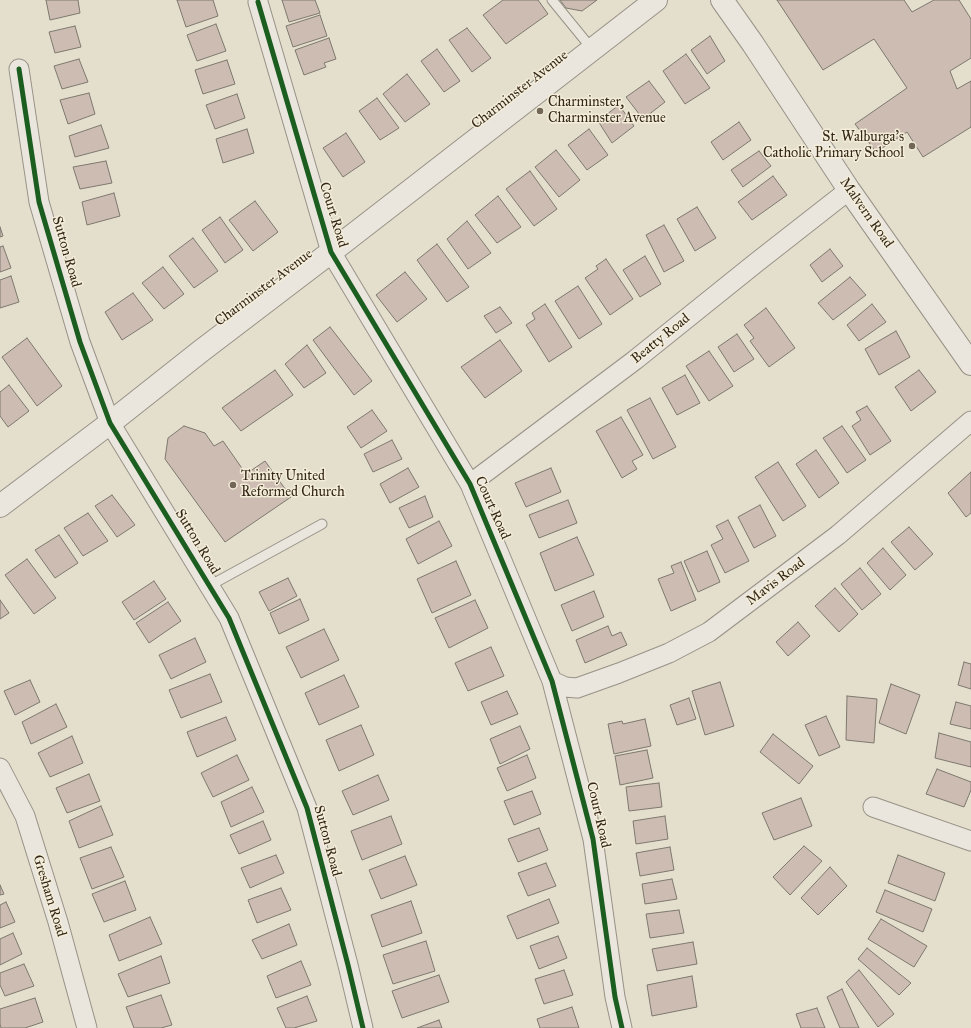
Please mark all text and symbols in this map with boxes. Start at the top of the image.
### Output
street label: Charminster Avenue [468,47,572,133]
place label: Charminster, Charminster Avenue [548,95,666,128]
marker: Charminster, Charminster Avenue [535,106,545,116]
place label: St. Walburga's Catholic Primary School [763,130,904,162]
marker: St. Walburga's Catholic Primary School [907,141,917,151]
street label: Malvern Road [836,175,896,251]
street label: Court Road [315,180,351,250]
street label: Sutton Road [48,215,84,289]
street label: Charminster Avenue [212,246,316,330]
street label: Beatty Road [628,310,694,368]
place label: Trinity United Reformed Church [241,469,345,502]
street label: Court Road [471,474,513,542]
marker: Trinity United Reformed Church [228,480,238,490]
street label: Sutton Road [171,506,223,578]
street label: Mavis Road [743,555,809,609]
street label: Court Road [582,780,614,850]
street label: Sutton Road [309,804,345,878]
street label: Gresham Road [29,853,69,939]

